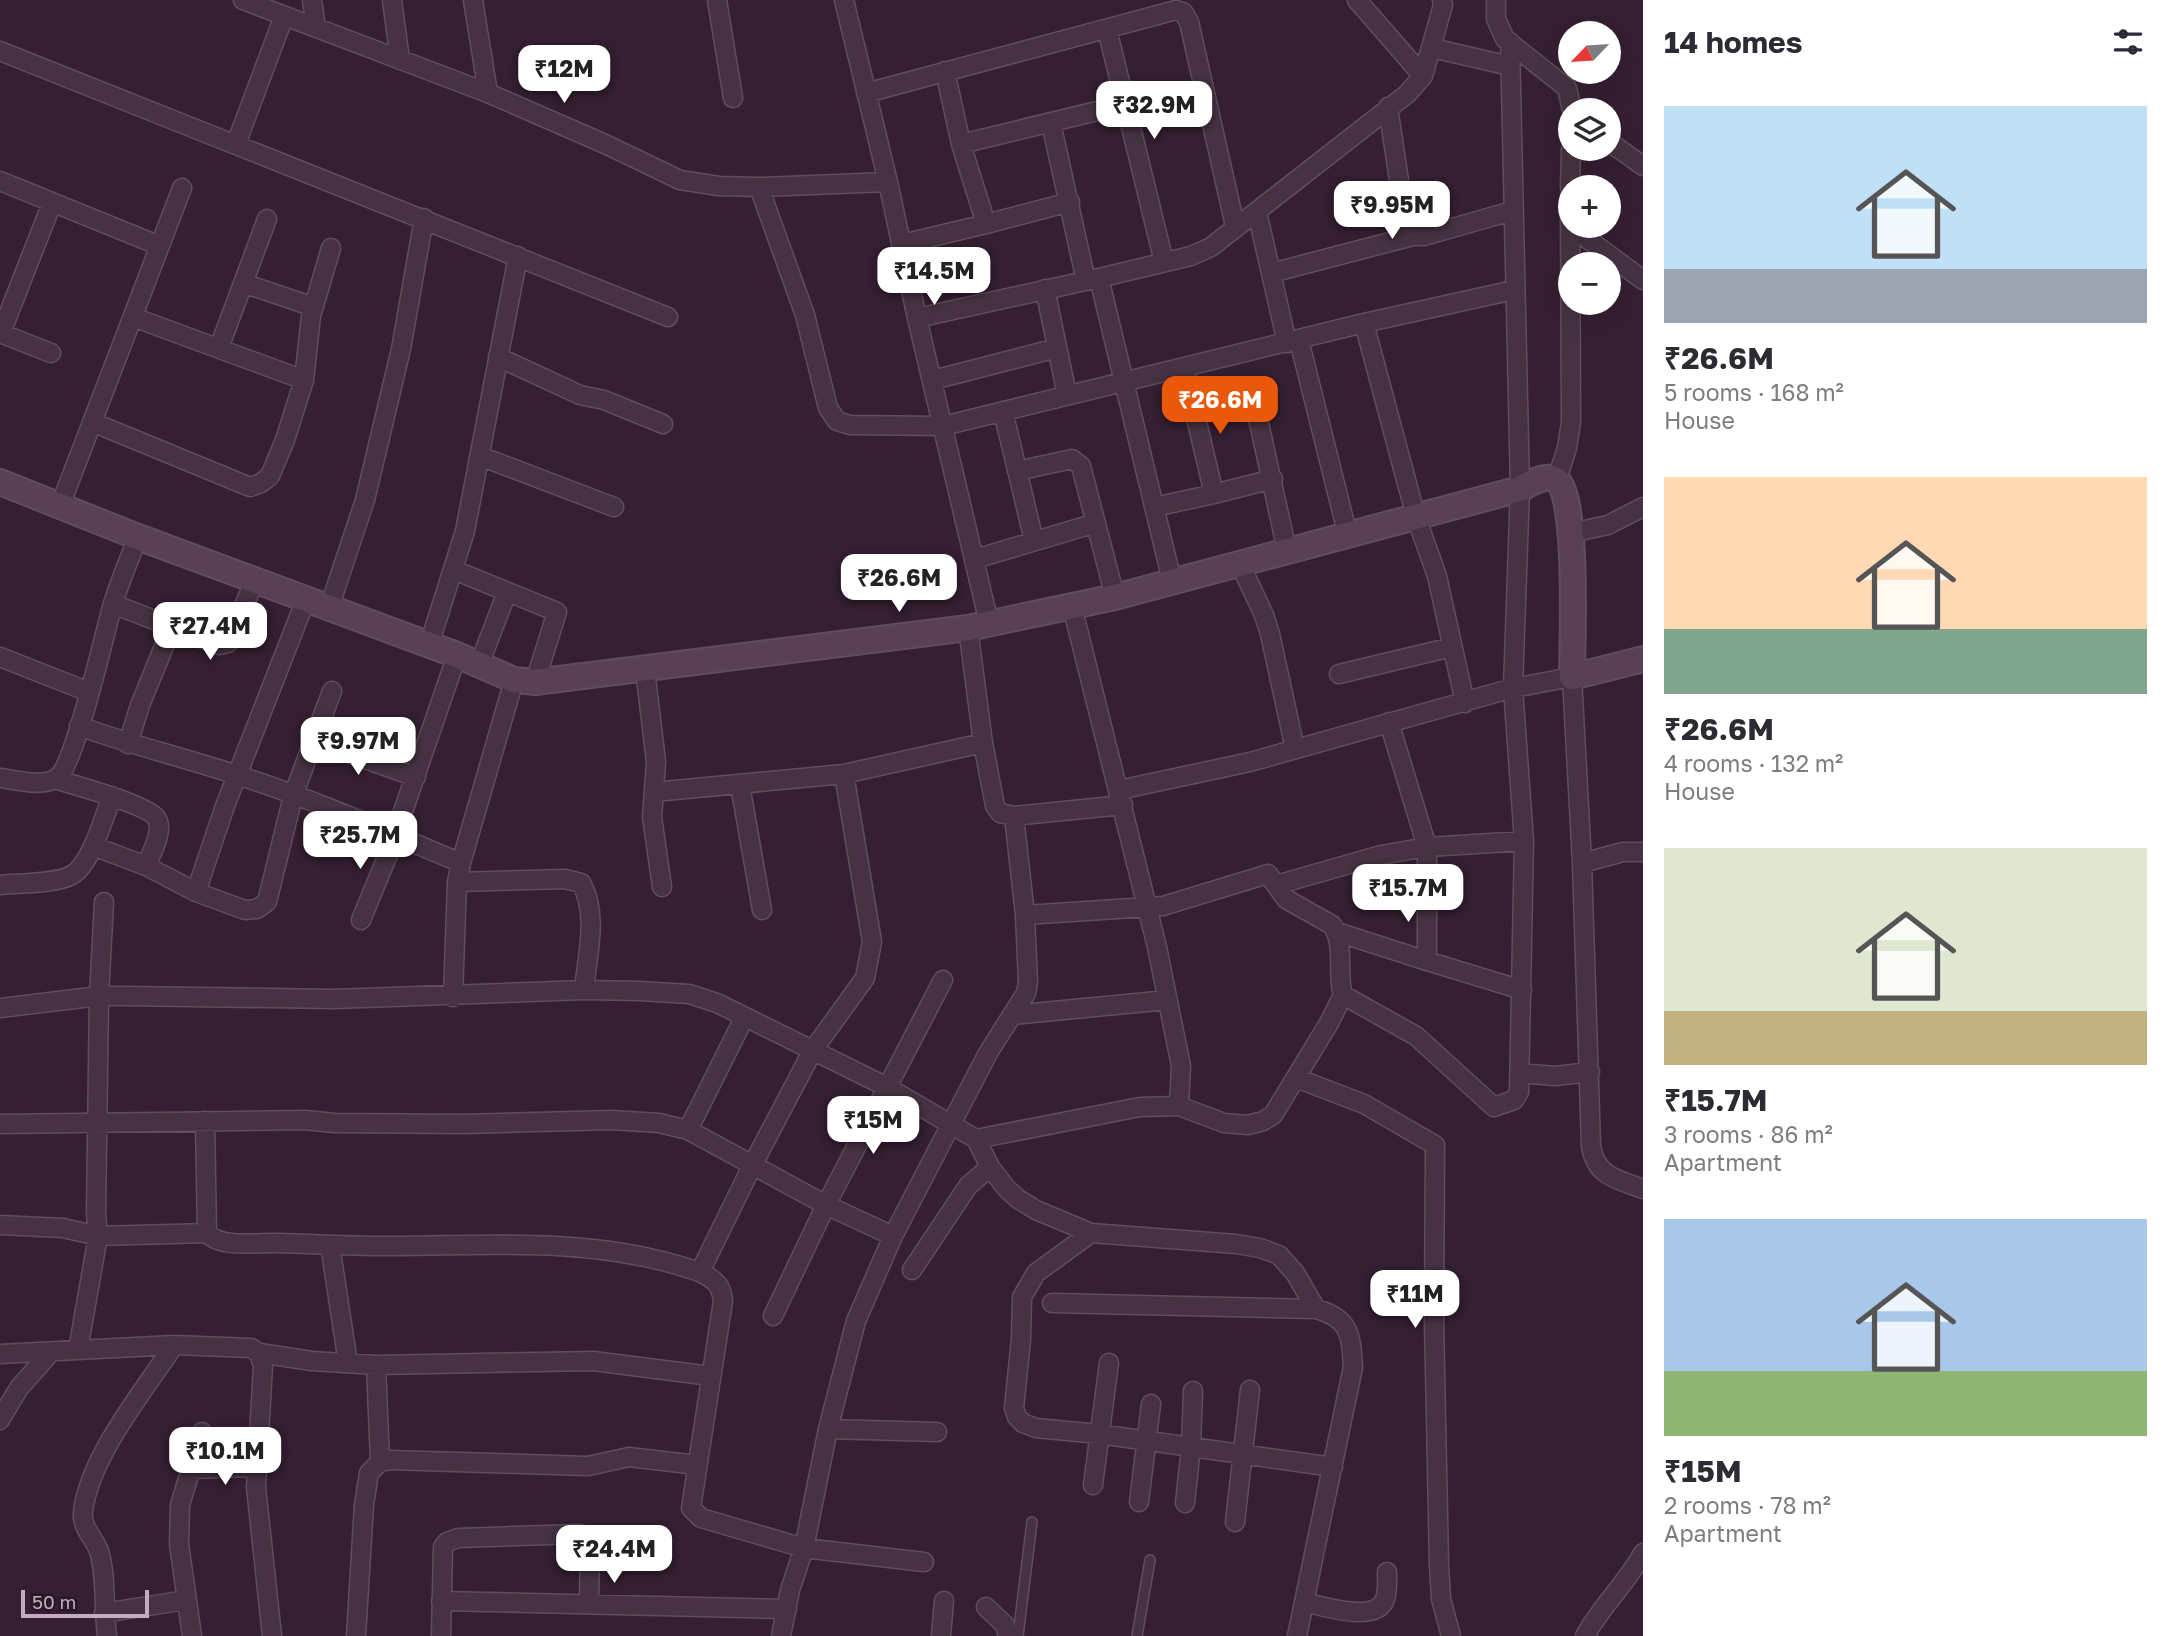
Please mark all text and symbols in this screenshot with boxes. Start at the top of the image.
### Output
north arrow [1558,21,1620,84]
map controls [1558,21,1621,315]
icon: filters [2109,23,2147,61]
text: 14 homes [1664,24,1803,60]
pin: ₹12M [523,46,605,105]
text: ₹12M [534,54,594,82]
pin: ₹32.9M [1097,82,1211,141]
text: ₹32.9M [1112,90,1196,118]
button: layers [1558,98,1621,161]
icon: home [1843,151,1969,277]
button: + [1558,175,1621,238]
pin: ₹9.95M [1335,182,1449,241]
text: ₹9.95M [1350,190,1434,218]
pin: ₹14.5M [877,247,991,307]
button: − [1558,252,1621,315]
text: ₹14.5M [893,256,975,284]
text: ₹26.6M [1664,340,1774,376]
pin: ₹26.6M [1163,376,1277,436]
text: 5 rooms · 168 m² [1664,378,1844,406]
text: ₹26.6M [1178,385,1262,413]
text: House [1664,406,1735,434]
icon: home [1843,522,1969,648]
pin: ₹26.6M [842,554,956,614]
text: ₹26.6M [857,563,941,591]
pin: ₹27.4M [153,602,267,662]
text: ₹27.4M [169,611,251,639]
text: ₹26.6M [1664,711,1774,747]
pin: ₹9.97M [301,718,415,777]
text: ₹9.97M [317,726,399,754]
text: 4 rooms · 132 m² [1664,749,1843,777]
text: House [1664,777,1735,805]
pin: ₹25.7M [303,812,417,871]
text: ₹25.7M [319,820,401,848]
pin: ₹15.7M [1351,864,1465,924]
text: ₹15.7M [1368,873,1448,901]
icon: home [1843,893,1969,1019]
text: ₹15.7M [1664,1082,1768,1118]
pin: ₹15M [832,1096,914,1156]
text: ₹15M [843,1105,903,1133]
text: 3 rooms · 86 m² [1664,1120,1833,1148]
text: Apartment [1664,1148,1782,1176]
icon: home [1843,1264,1969,1390]
pin: ₹11M [1374,1270,1456,1330]
text: ₹11M [1386,1279,1444,1307]
pin: ₹10.1M [168,1428,282,1487]
text: ₹10.1M [185,1436,265,1464]
text: ₹15M [1664,1453,1742,1489]
text: 2 rooms · 78 m² [1664,1491,1831,1519]
text: Apartment [1664,1519,1782,1547]
pin: ₹24.4M [557,1526,671,1585]
text: ₹24.4M [572,1534,656,1562]
scale bar [21,1587,149,1619]
text: 50 m [32,1590,76,1613]

